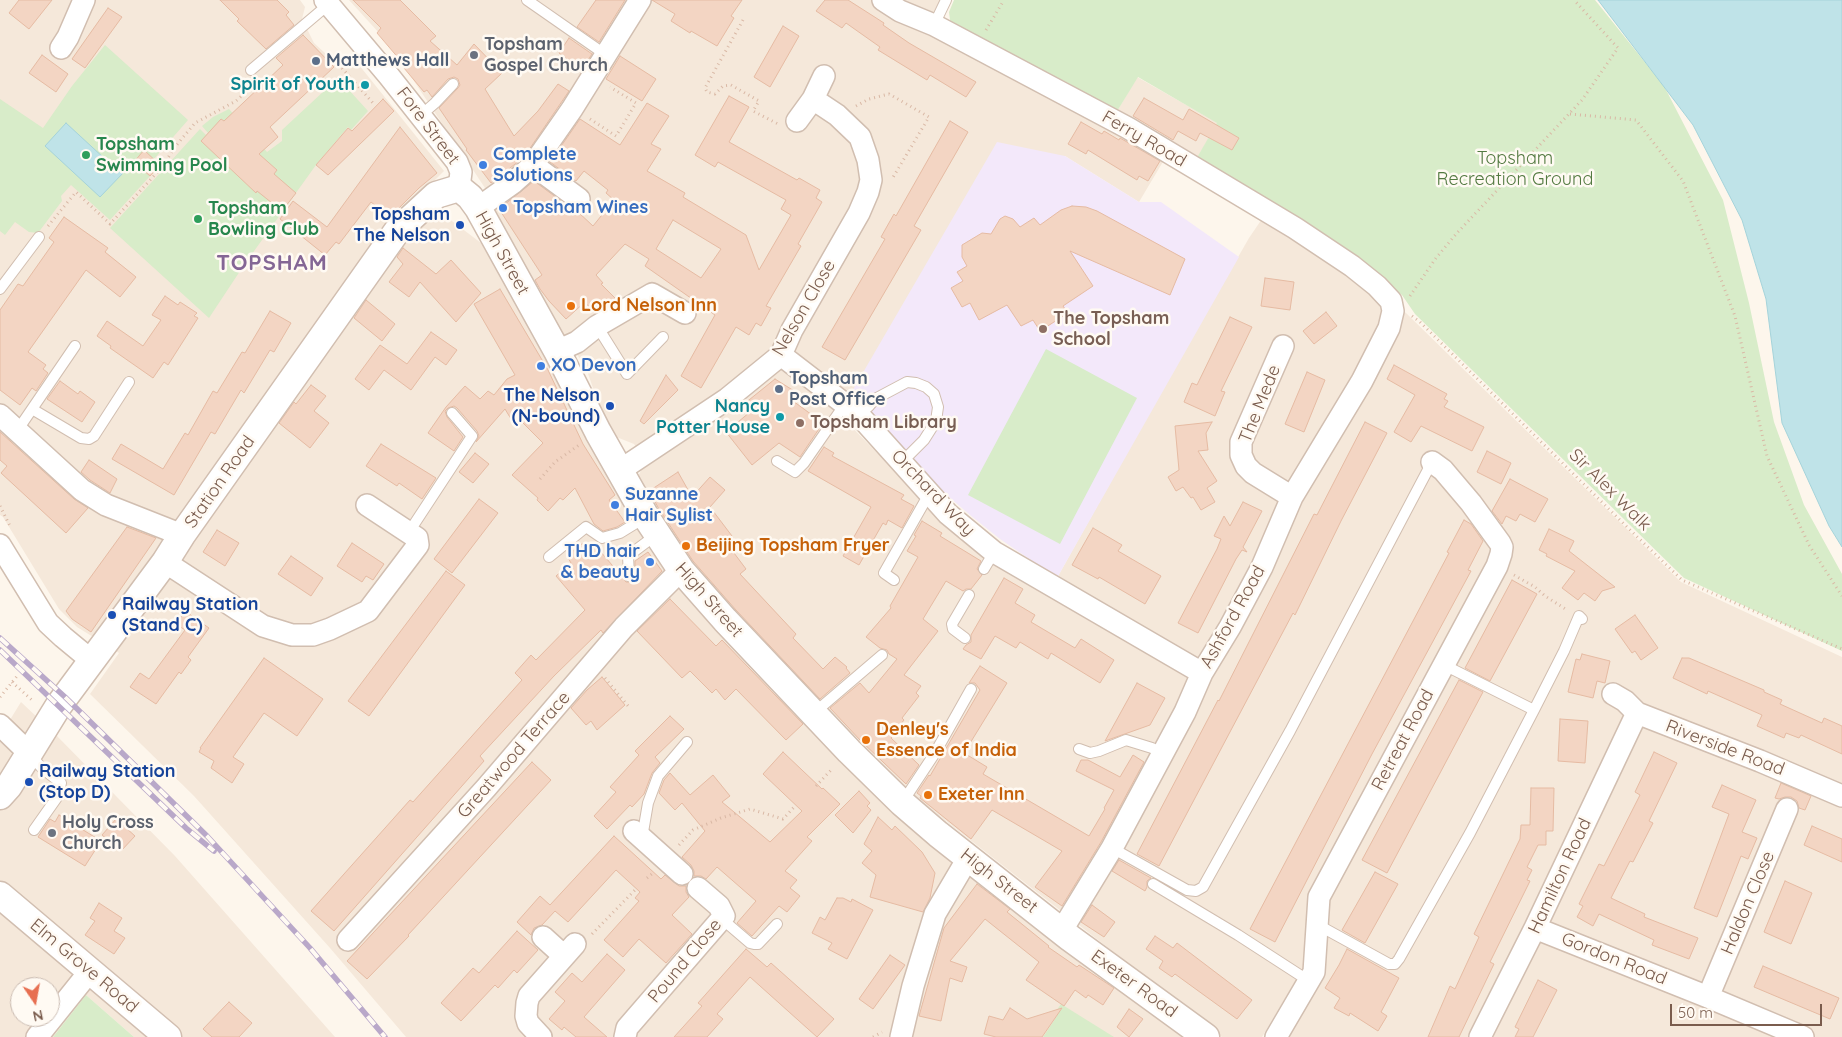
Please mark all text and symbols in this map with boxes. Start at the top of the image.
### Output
place label: Topsham Gospel Church [484,34,608,76]
marker: Topsham Gospel Church [468,49,480,61]
place label: Matthews Hall [326,50,449,72]
marker: Matthews Hall [310,55,322,67]
place label: Spirit of Youth [230,74,355,96]
marker: Spirit of Youth [359,79,371,91]
street label: Fore Street [392,83,464,169]
street label: Ferry Road [1098,106,1190,172]
place label: Topsham Swimming Pool [96,134,228,176]
place label: Complete Solutions [493,144,577,186]
park label: Topsham Recreation Ground [1437,148,1593,190]
marker: Topsham Swimming Pool [80,149,92,161]
marker: Complete Solutions [477,159,489,171]
place label: Topsham Wines [513,197,648,219]
place label: Topsham Bowling Club [208,198,319,240]
marker: Topsham Wines [497,202,509,214]
place label: Topsham The Nelson [353,204,450,246]
street label: High Street [470,207,534,299]
marker: Topsham Bowling Club [192,213,204,225]
marker: Topsham The Nelson [454,219,466,231]
district label: TOPSHAM [215,250,329,276]
street label: Nelson Close [768,256,840,360]
place label: Lord Nelson Inn [581,295,717,317]
marker: Lord Nelson Inn [565,300,577,312]
place label: The Topsham School [1053,308,1169,350]
marker: The Topsham School [1037,323,1049,335]
place label: XO Devon [551,355,637,377]
marker: XO Devon [535,360,547,372]
street label: The Mede [1235,362,1285,446]
place label: Topsham Post Office [789,368,886,410]
marker: Topsham Post Office [773,383,785,395]
place label: The Nelson (N-bound) [503,385,600,428]
place label: Nancy Potter House [656,396,770,438]
marker: The Nelson (N-bound) [604,400,616,412]
marker: Nancy Potter House [774,411,786,423]
place label: Topsham Library [810,412,957,434]
marker: Topsham Library [794,417,806,429]
street label: Station Road [180,432,260,532]
street label: Orchard Way [887,445,979,541]
street label: Sir Alex Walk [1565,445,1655,535]
place label: Suzanne Hair Sylist [625,484,713,526]
marker: Suzanne Hair Sylist [609,499,621,511]
place label: Beijing Topsham Fryer [696,535,890,557]
marker: Beijing Topsham Fryer [680,540,692,552]
place label: THD hair & beauty [561,541,640,584]
marker: THD hair & beauty [644,556,656,568]
street label: High Street [671,558,747,642]
street label: Ashford Road [1196,562,1270,672]
place label: Railway Station (Stand C) [122,594,258,636]
marker: Railway Station (Stand C) [106,609,118,621]
street label: Retreat Road [1367,686,1439,794]
street label: Greatwood Terrace [453,687,575,823]
street label: Riverside Road [1663,715,1787,781]
place label: Denley's Essence of India [876,719,1017,762]
marker: Denley's Essence of India [860,734,872,746]
place label: Railway Station (Stop D) [39,761,175,804]
marker: Railway Station (Stop D) [23,776,35,788]
place label: Exeter Inn [938,784,1025,806]
marker: Exeter Inn [922,789,934,801]
place label: Holy Cross Church [62,812,154,854]
street label: Hamilton Road [1524,815,1596,937]
marker: Holy Cross Church [46,827,58,839]
street label: High Street [956,844,1042,918]
street label: Haldon Close [1717,848,1779,958]
street label: Elm Grove Road [25,914,143,1018]
street label: Pound Close [644,915,726,1007]
street label: Gordon Road [1558,928,1670,990]
street label: Exeter Road [1087,945,1181,1023]
north arrow [10,977,60,1027]
scale bar [1672,994,1824,1026]
text: 50 m [1678,1003,1713,1022]
text: N [31,1006,45,1026]

